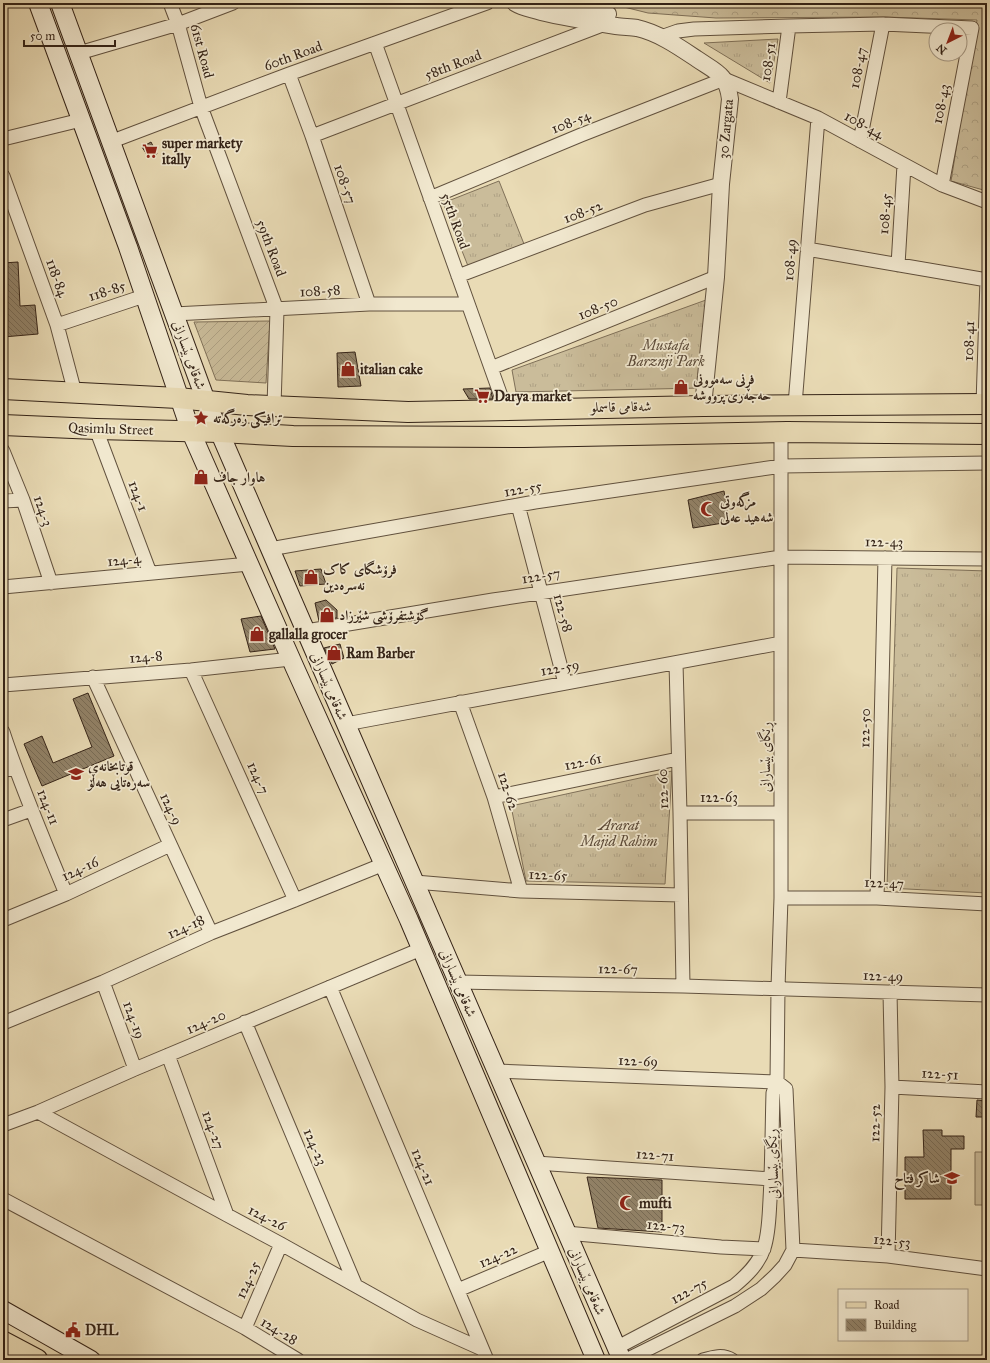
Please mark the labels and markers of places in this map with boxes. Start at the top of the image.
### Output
place label: super markety itally [162,135,244,169]
supermarket icon: super markety itally [141,142,159,160]
shop icon: italian cake [339,360,357,378]
place label: italian cake [360,361,423,378]
place label: فڕنی سەموونی حەجەری پرووشە [692,371,772,405]
shop icon: فڕنی سەموونی حەجەری پرووشە [672,378,690,396]
supermarket icon: Darya market [473,387,491,405]
place label: Darya market [494,388,572,406]
place label: ترافیکی زەرگەتە [213,408,283,429]
place icon: ترافیکی زەرگەتە [192,409,210,427]
shop icon: هاوار جاف [192,468,210,486]
place label: هاوار جاف [213,469,265,486]
place label: مزگەوتی شەهید عەلی [719,491,773,526]
mosque icon: مزگەوتی شەهید عەلی [699,500,717,518]
place label: فرۆشگای کاک نەسرەدین [323,560,397,595]
shop icon: فرۆشگای کاک نەسرەدین [302,568,320,586]
shop icon: گۆشتفرۆشی شێرزاد [318,606,336,624]
place label: گۆشتفرۆشی شێرزاد [339,607,429,625]
shop icon: gallalla grocer [248,625,266,643]
place label: gallalla grocer [269,626,348,644]
shop icon: Ram Barber [325,644,343,662]
place label: Ram Barber [346,645,416,662]
place label: قوتابخانەی سەرەتایی هەڵۆ [86,758,150,792]
school or university icon: قوتابخانەی سەرەتایی هەڵۆ [67,765,85,783]
school or university icon: شاكر فتاح [943,1169,961,1187]
place label: شاكر فتاح [894,1170,940,1191]
mosque icon: mufti [618,1194,636,1212]
place label: mufti [638,1195,672,1212]
public building icon: DHL [64,1321,82,1339]
place label: DHL [85,1322,119,1339]

